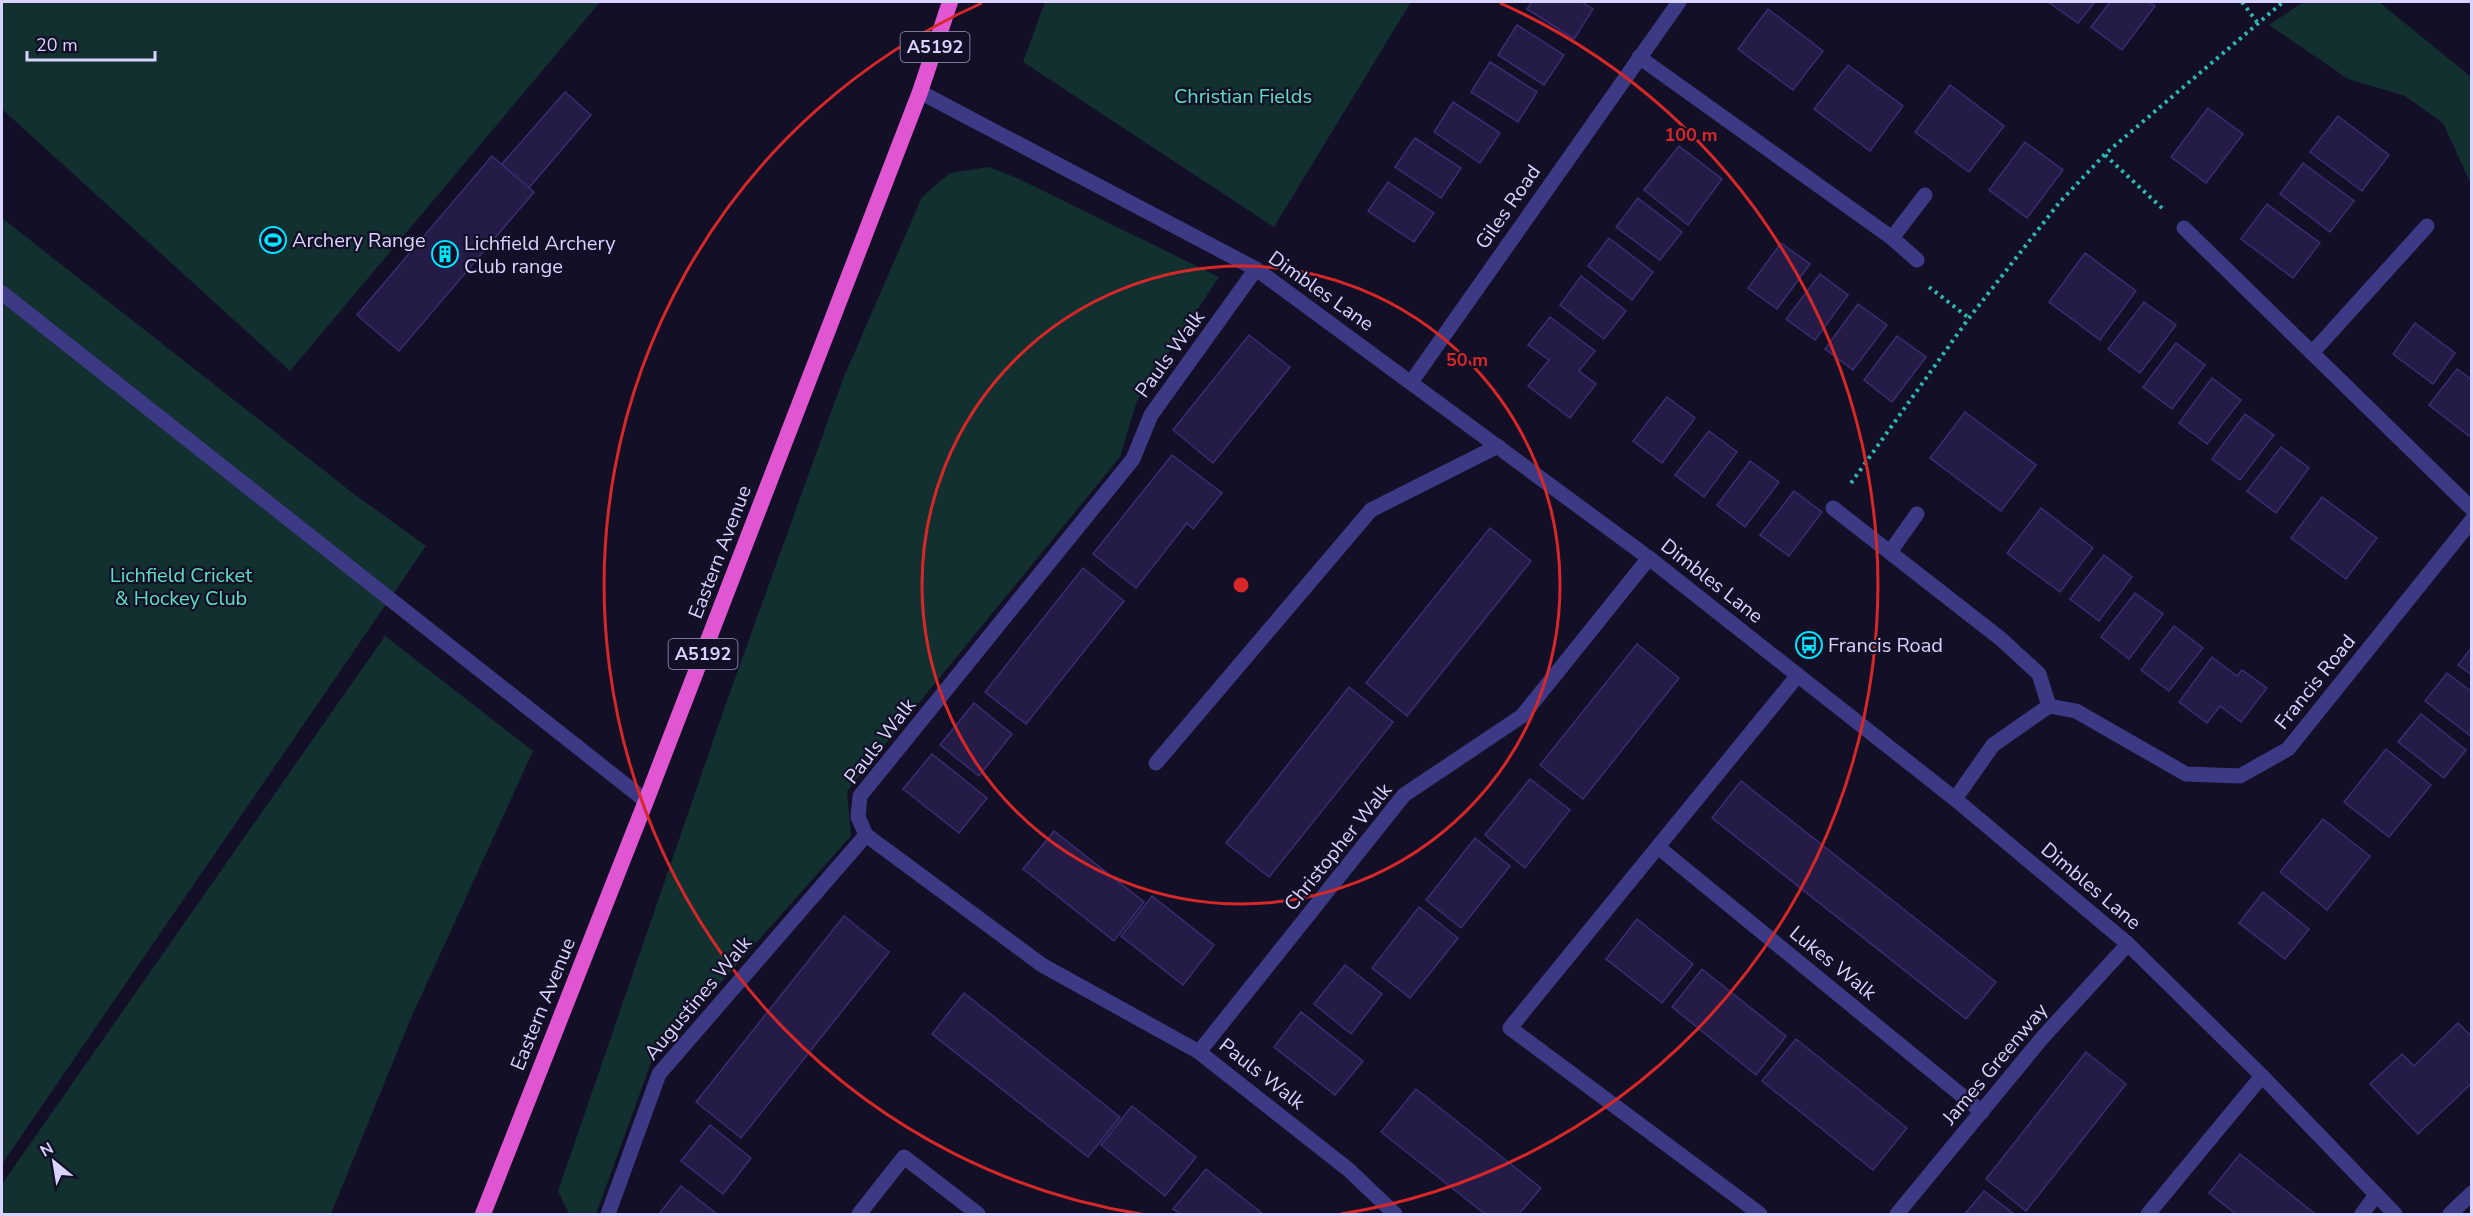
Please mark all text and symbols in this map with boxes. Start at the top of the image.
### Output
scale bar [27,24,154,62]
road number: A5192 [900,32,970,62]
text: 20 m [36,33,78,57]
park label: Christian Fields [1174,83,1312,110]
text: 100 m [1664,123,1718,147]
street label: Giles Road [1469,160,1547,254]
sports icon: Archery Range [258,225,288,255]
place label: Archery Range [292,227,426,254]
place label: Lichfield Archery Club range [464,230,616,280]
building icon: Lichfield Archery Club range [430,239,460,269]
street label: Dimbles Lane [1263,245,1379,337]
street label: Pauls Walk [1129,304,1211,403]
text: 50 m [1446,348,1488,372]
street label: Eastern Avenue [682,481,758,623]
street label: Dimbles Lane [1655,533,1769,629]
park label: Lichfield Cricket & Hockey Club [110,562,253,612]
centre of rings [1231,575,1251,595]
street label: Francis Road [2268,629,2362,735]
bus stop icon: Francis Road [1794,630,1824,660]
place label: Francis Road [1828,632,1943,659]
road number: A5192 [668,639,738,669]
street label: Pauls Walk [838,692,923,789]
street label: Christopher Walk [1278,777,1399,917]
street label: Dimbles Lane [2035,836,2147,936]
street label: Lukes Walk [1784,920,1883,1007]
street label: Augustines Walk [638,930,758,1066]
street label: Eastern Avenue [504,934,582,1074]
street label: James Greenway [1935,997,2054,1131]
street label: Pauls Walk [1214,1032,1311,1117]
north arrow [24,1132,84,1192]
text: N [36,1137,58,1162]

